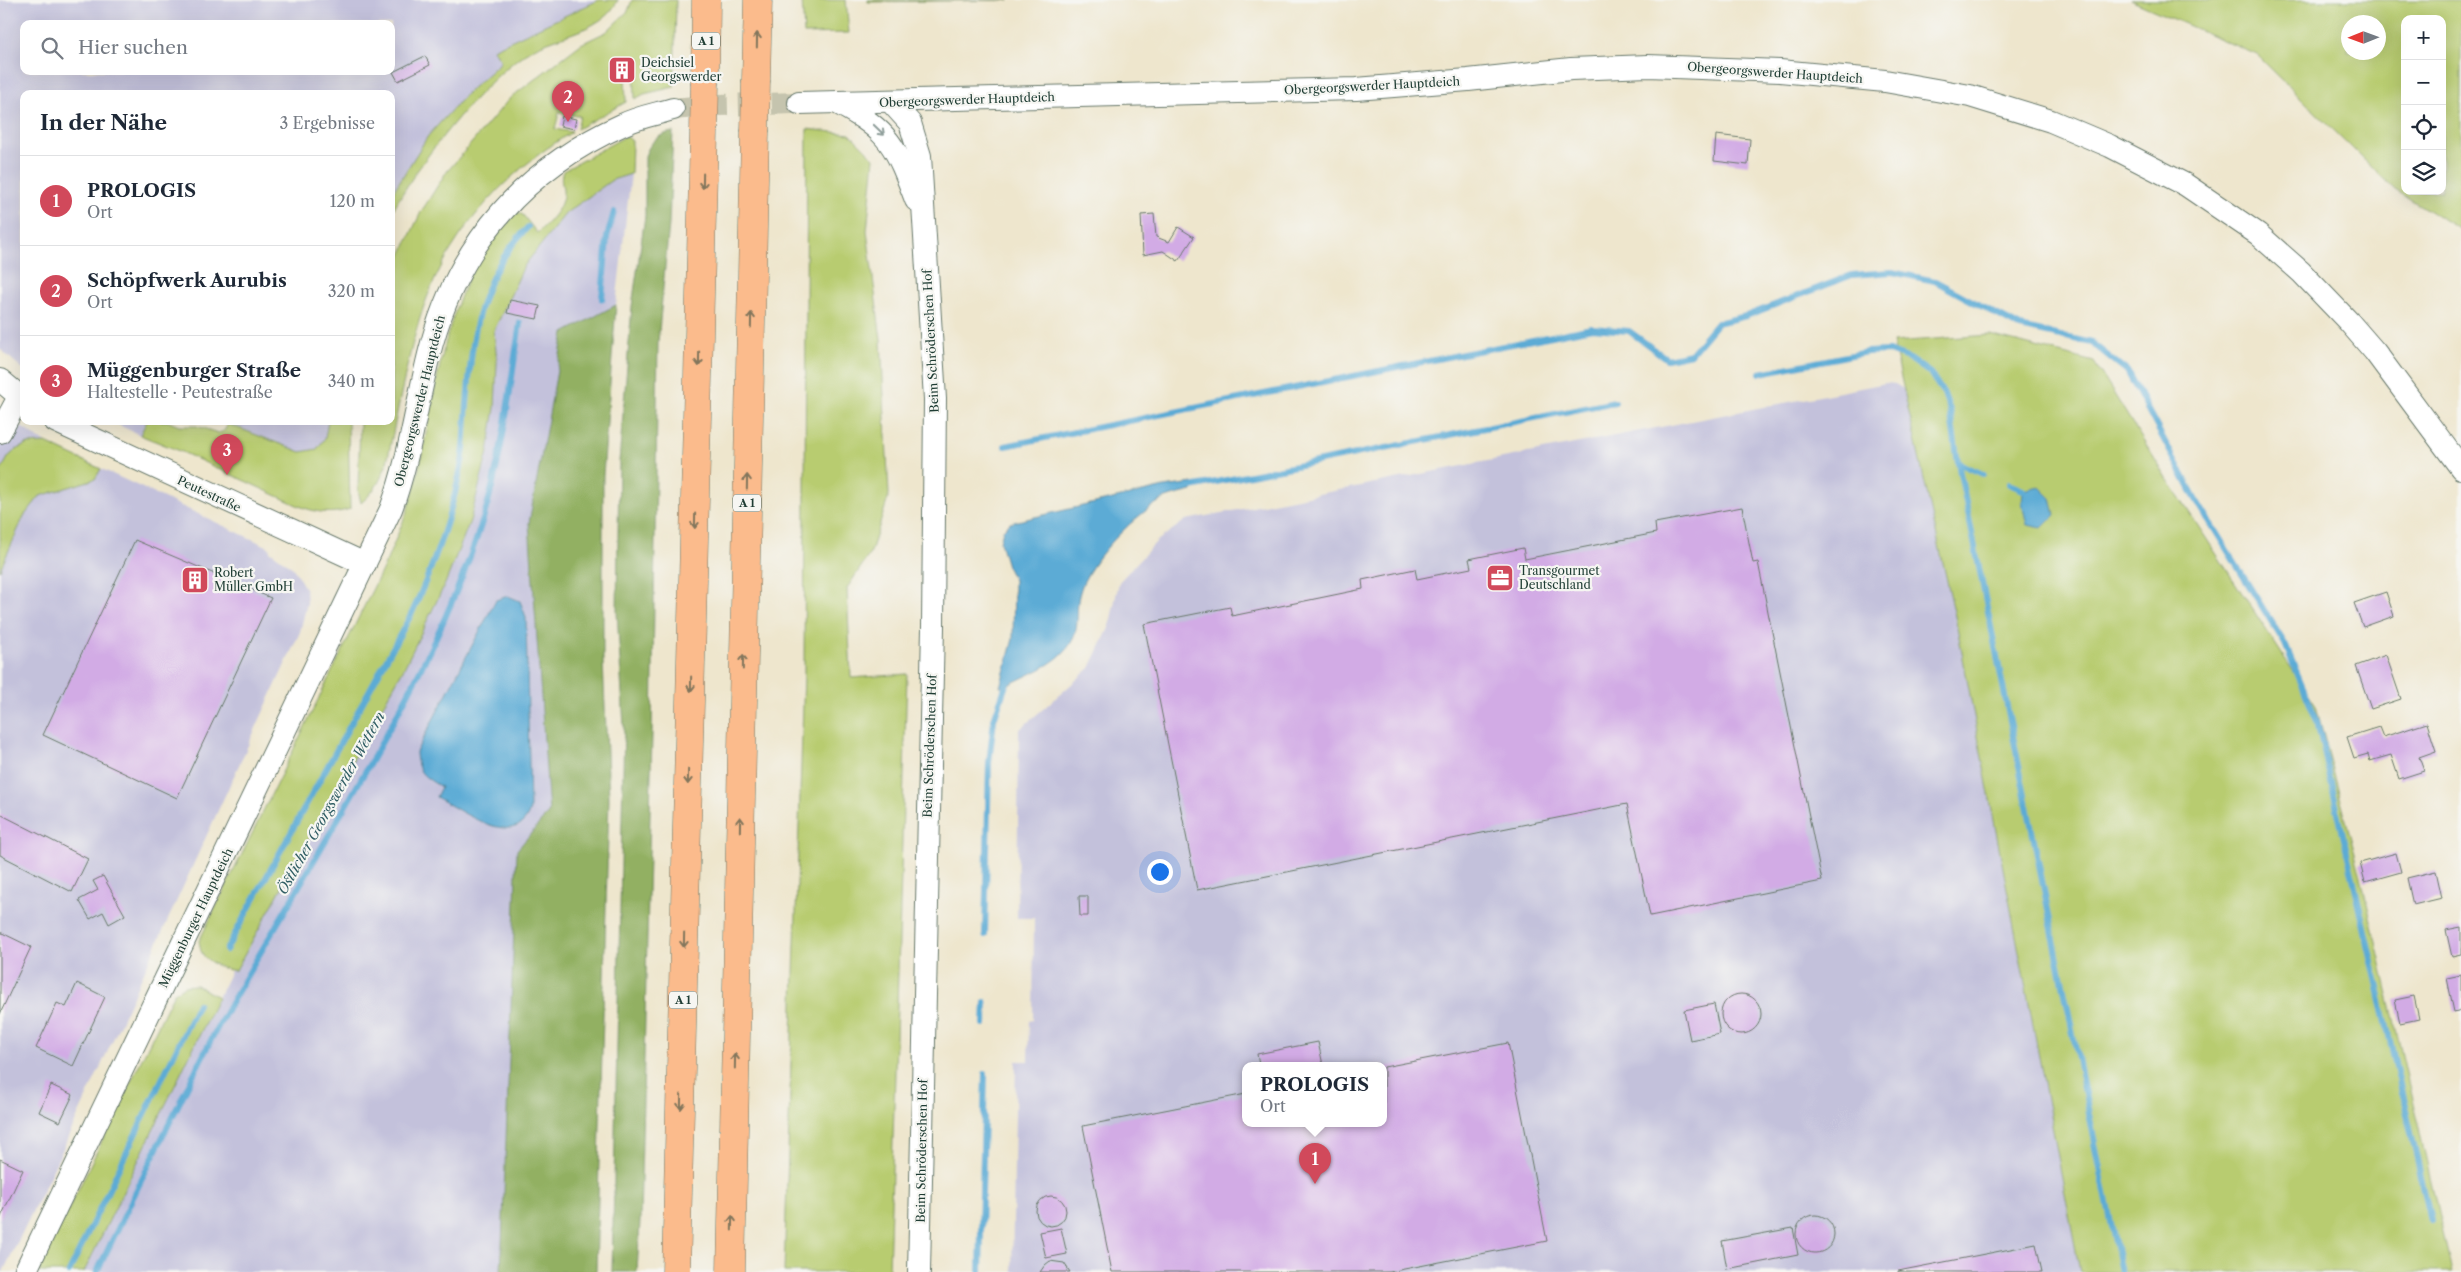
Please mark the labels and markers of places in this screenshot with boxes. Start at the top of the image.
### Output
building icon: Deichsiel Georgswerder [607,55,637,85]
place label: Deichsiel Georgswerder [641,55,722,84]
pin: 2 [552,81,584,122]
pin: 3 [211,434,243,475]
office icon: Transgourmet Deutschland [1485,563,1515,593]
place label: Transgourmet Deutschland [1519,563,1600,592]
building icon: Robert Müller GmbH [180,565,210,595]
place label: Robert Müller GmbH [214,565,293,594]
pin: 1 [1299,1143,1331,1184]

